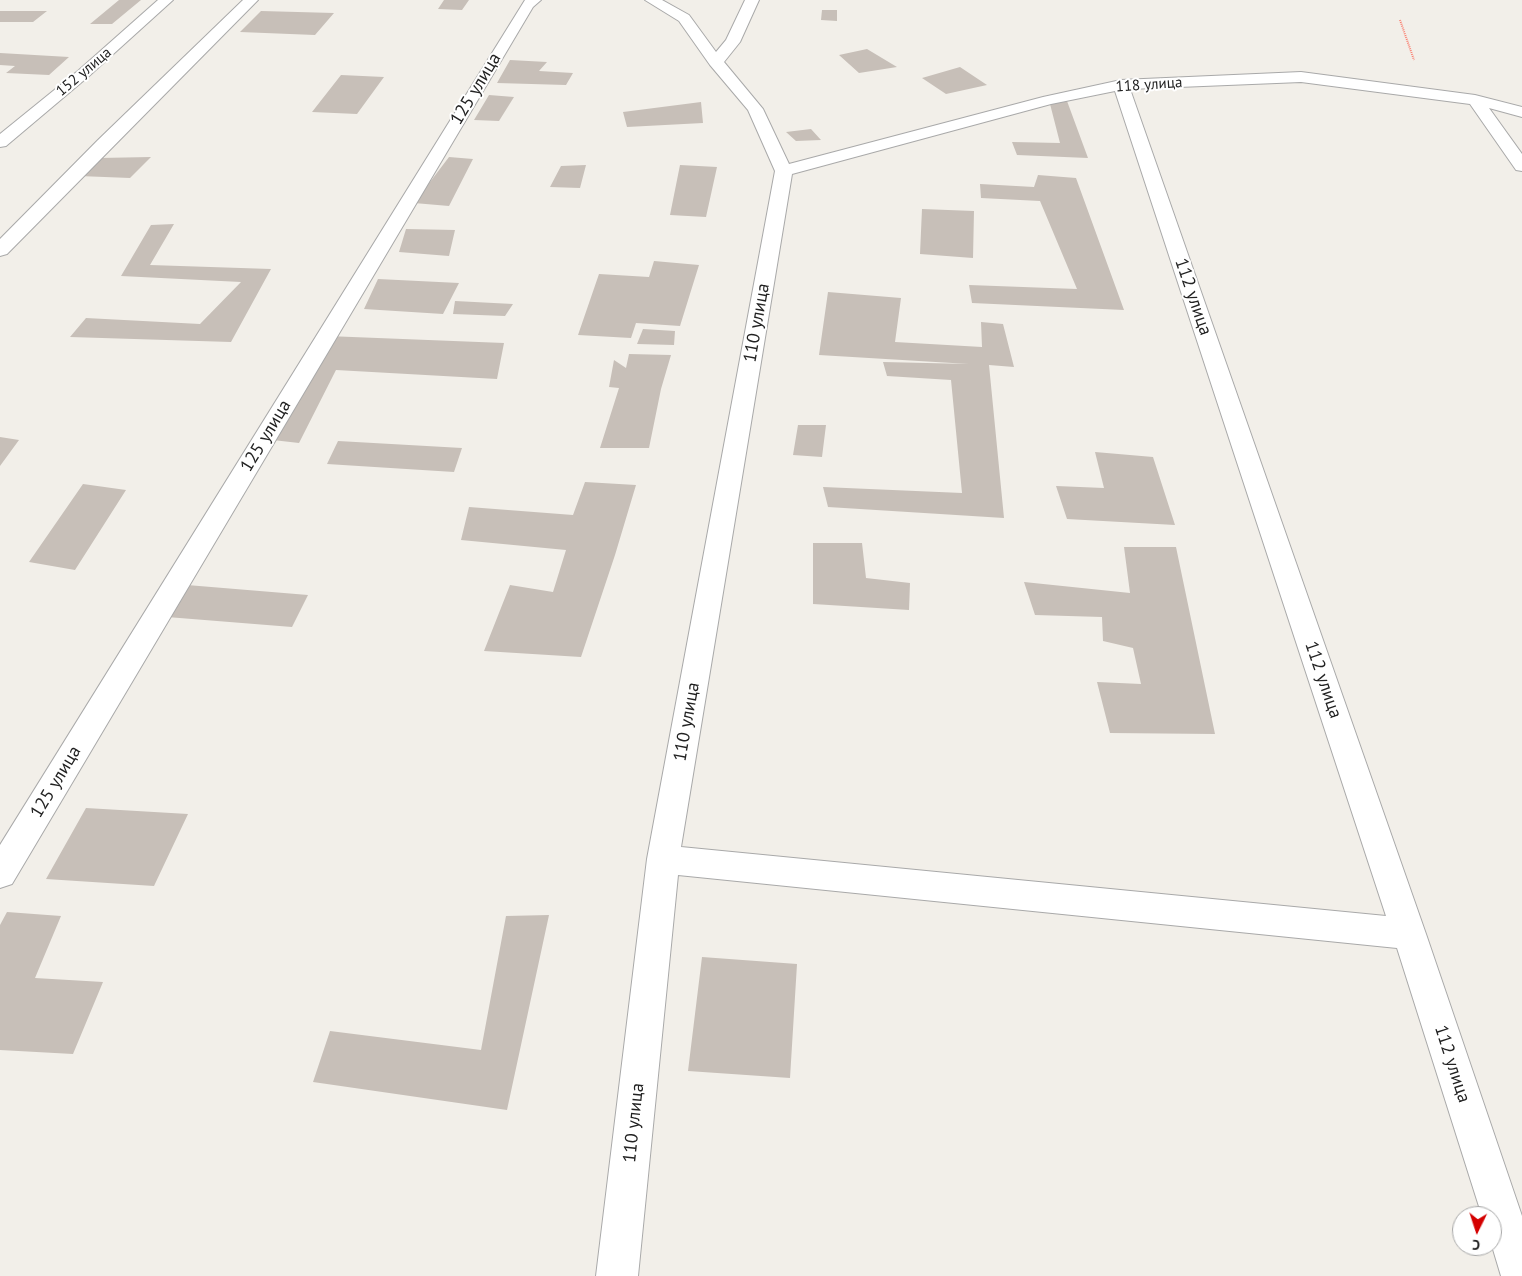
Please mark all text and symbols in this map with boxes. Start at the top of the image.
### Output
street label: 152 улица [53,44,115,100]
street label: 125 улица [446,49,506,129]
street label: 118 улица [1115,74,1183,96]
street label: 112 улица [1170,256,1216,338]
street label: 110 улица [739,282,775,364]
street label: 125 улица [236,396,296,476]
street label: 112 улица [1300,639,1346,721]
street label: 110 улица [669,681,705,763]
street label: 125 улица [26,742,86,822]
street label: 112 улица [1429,1023,1475,1105]
street label: 110 улица [619,1082,649,1164]
north arrow [1452,1206,1502,1256]
text: С [1471,1236,1481,1254]

